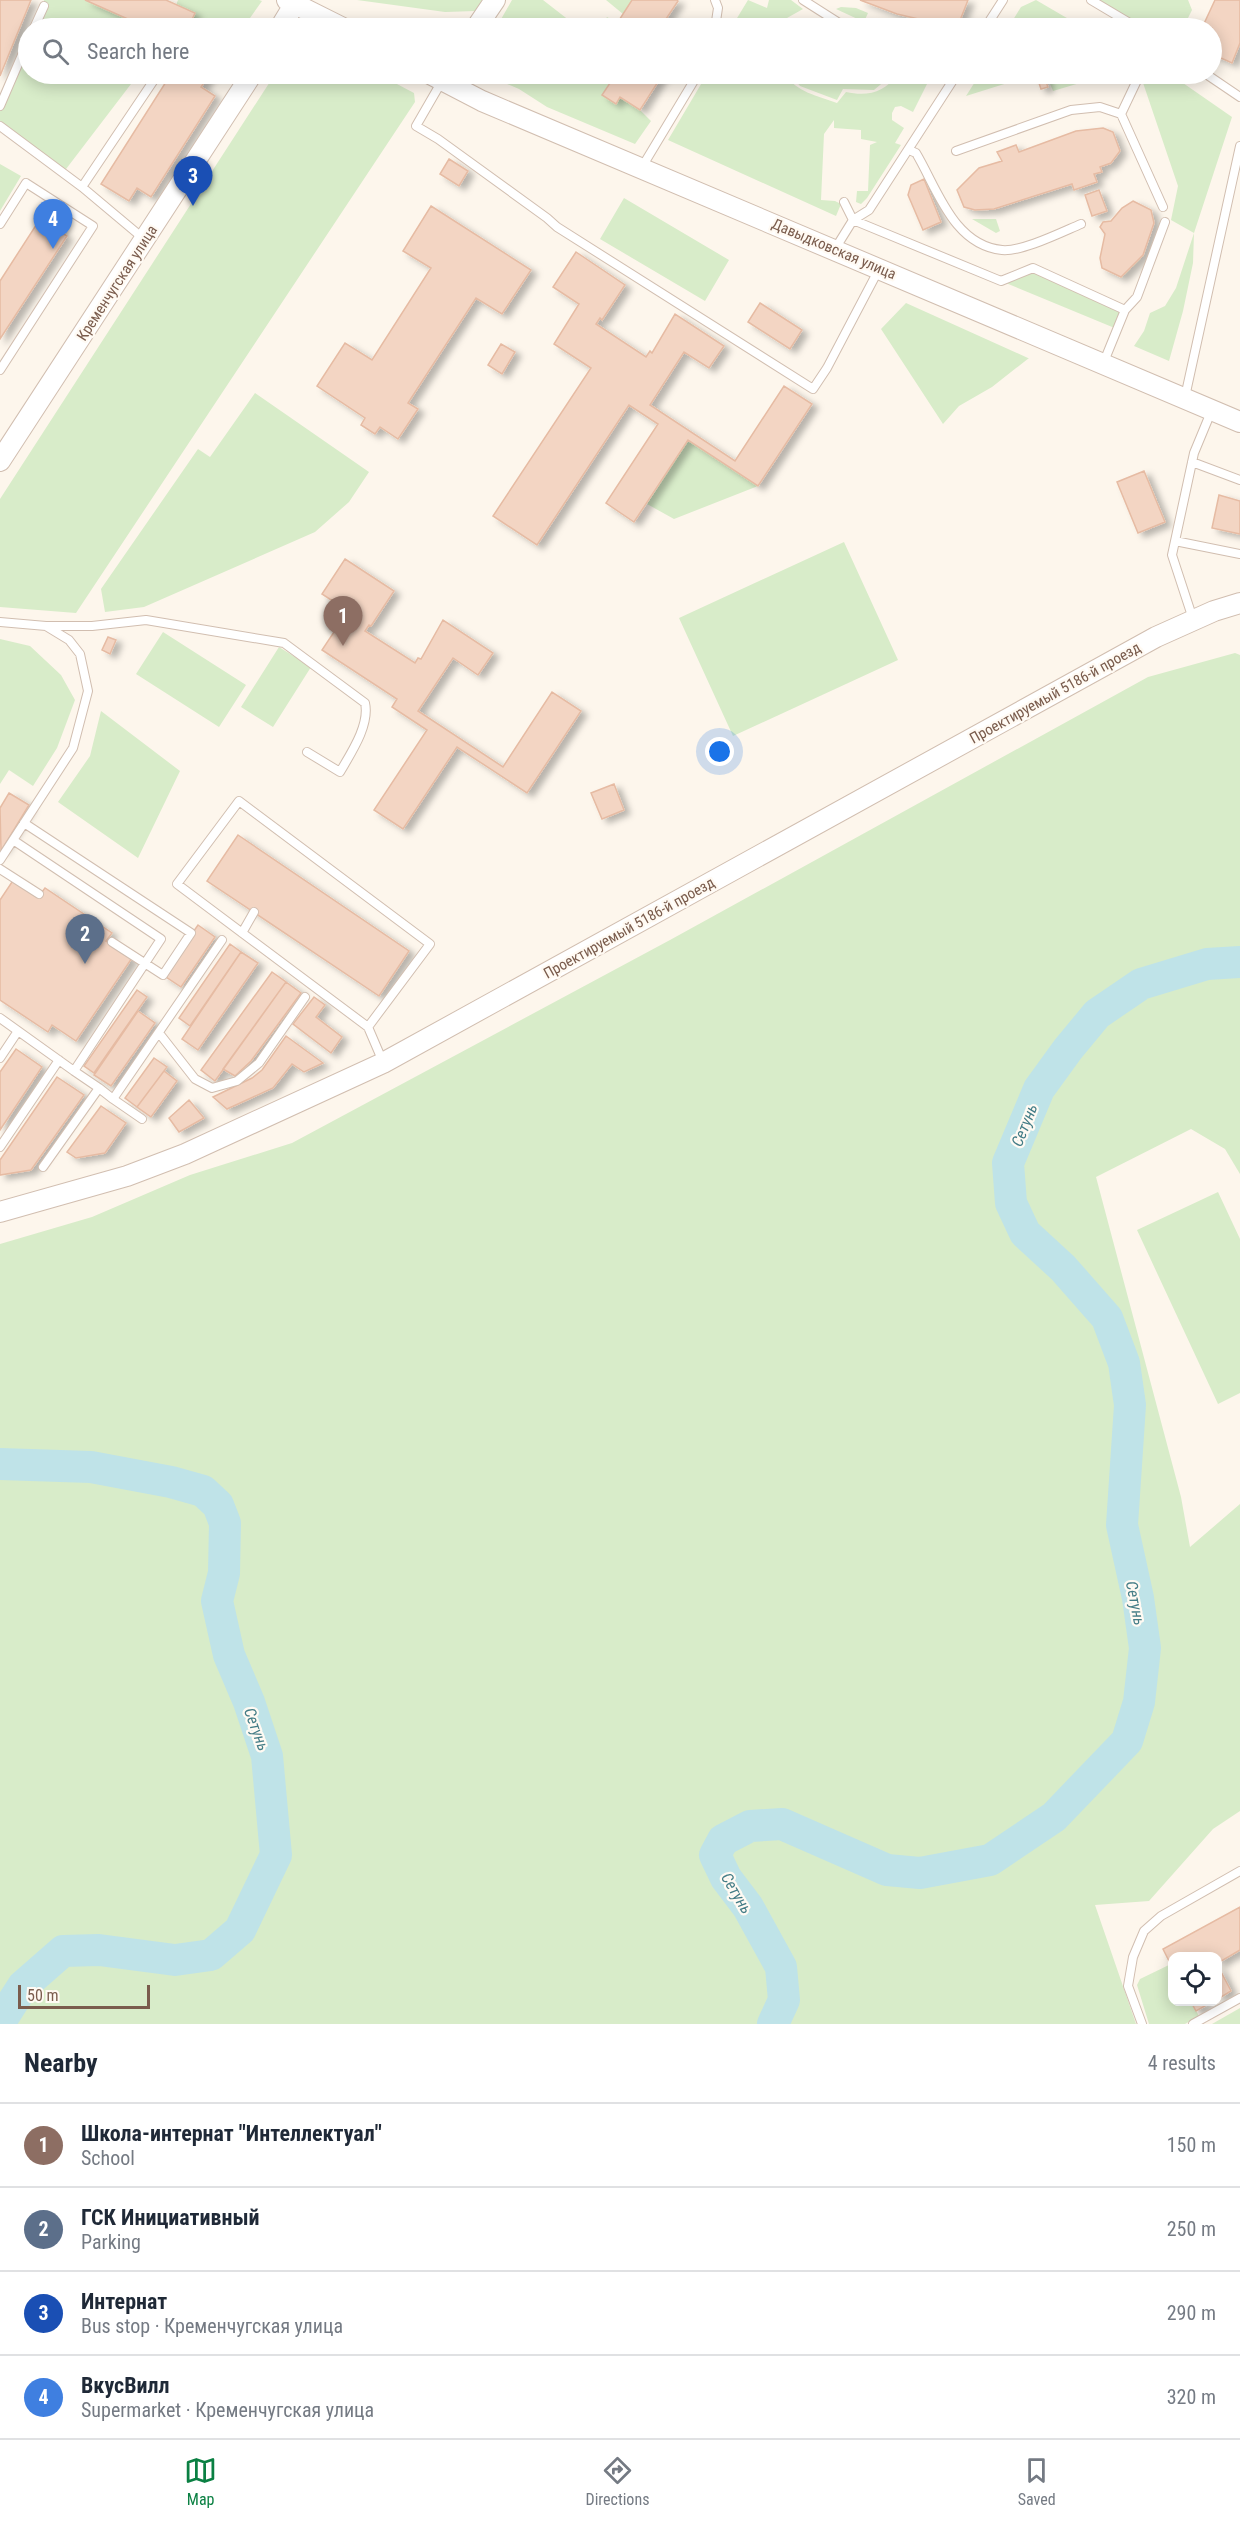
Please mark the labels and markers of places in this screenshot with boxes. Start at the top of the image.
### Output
pin: 3 [174,156,212,206]
pin: 4 [34,200,72,249]
pin: 1 [324,596,362,646]
pin: 2 [66,914,104,964]

